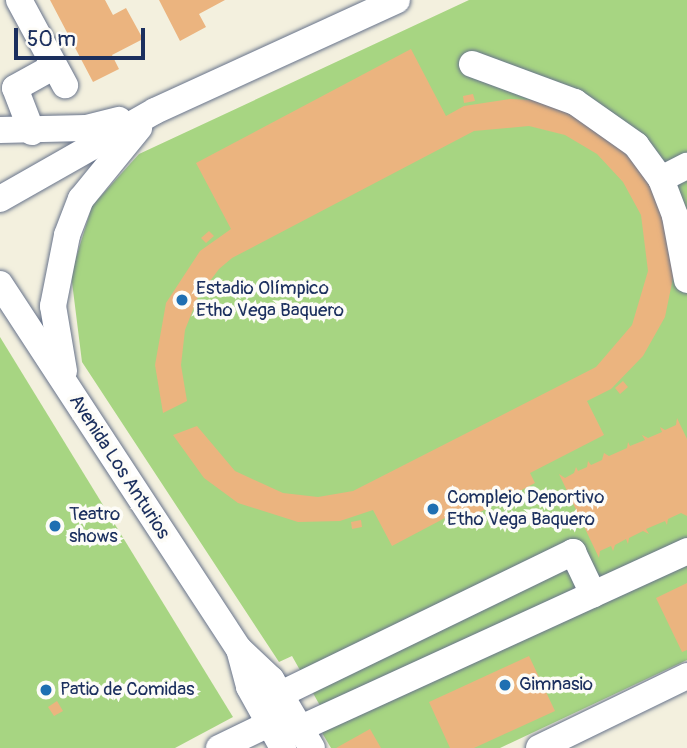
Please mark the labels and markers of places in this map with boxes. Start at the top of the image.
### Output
place label: Estadio Olímpico Etho Vega Baquero [196,278,344,322]
marker: Estadio Olímpico Etho Vega Baquero [174,292,190,308]
place label: Complejo Deportivo Etho Vega Baquero [447,487,604,531]
marker: Complejo Deportivo Etho Vega Baquero [425,501,441,517]
place label: Teatro shows [69,504,120,548]
marker: Teatro shows [47,518,63,534]
place label: Gimnasio [519,674,593,696]
marker: Gimnasio [497,677,513,693]
place label: Patio de Comidas [60,679,195,701]
marker: Patio de Comidas [38,682,54,698]

